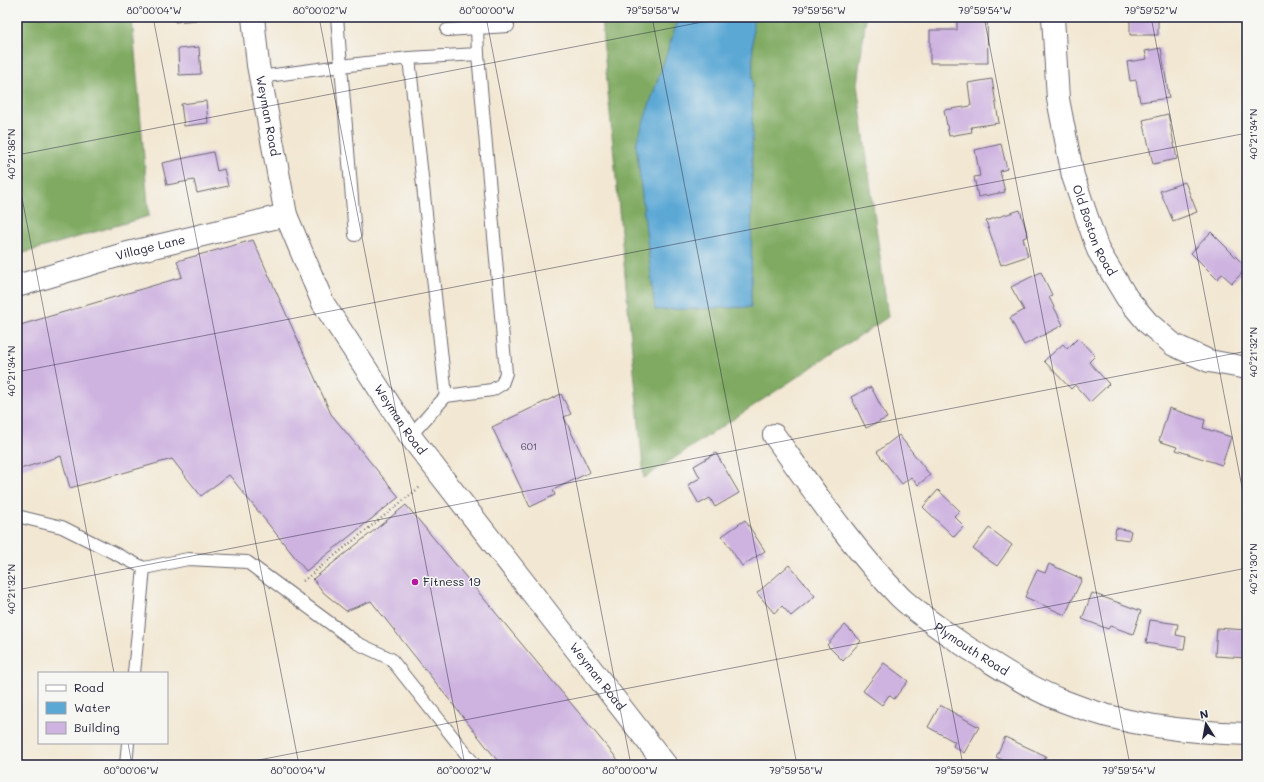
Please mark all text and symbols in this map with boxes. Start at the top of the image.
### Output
text: 80°00'04"W [127,3,182,17]
text: 80°00'02"W [293,3,348,17]
text: 80°00'00"W [459,3,515,17]
text: 79°59'58"W [626,3,680,17]
text: 79°59'56"W [792,3,846,17]
text: 79°59'54"W [958,3,1012,17]
text: 79°59'52"W [1125,3,1178,17]
street label: Weyman Road [253,74,284,158]
text: 40°21'34"N [1246,109,1260,159]
text: 40°21'36"N [4,129,18,179]
street label: Old Boston Road [1069,182,1121,279]
street label: Village Lane [114,231,187,263]
text: 40°21'32"N [1246,327,1260,377]
text: 40°21'34"N [4,346,18,396]
street label: Weyman Road [371,381,431,458]
house number: 601 [521,439,537,453]
text: 40°21'30"N [1246,543,1260,595]
text: 40°21'32"N [4,564,18,614]
place label: Fitness 19 [423,573,481,589]
marker: Fitness 19 [410,577,420,587]
street label: Plymouth Road [932,618,1012,679]
street label: Weyman Road [567,639,630,713]
legend [38,672,168,744]
text: Road [74,679,104,695]
text: Water [74,699,111,715]
north arrow [1186,704,1226,744]
text: N [1198,706,1210,722]
text: Building [74,719,120,735]
text: 80°00'06"W [103,763,159,777]
text: 80°00'04"W [271,763,326,777]
text: 80°00'02"W [437,763,492,777]
text: 80°00'00"W [602,763,658,777]
text: 79°59'58"W [769,763,823,777]
text: 79°59'56"W [935,763,989,777]
text: 79°59'54"W [1102,763,1156,777]

